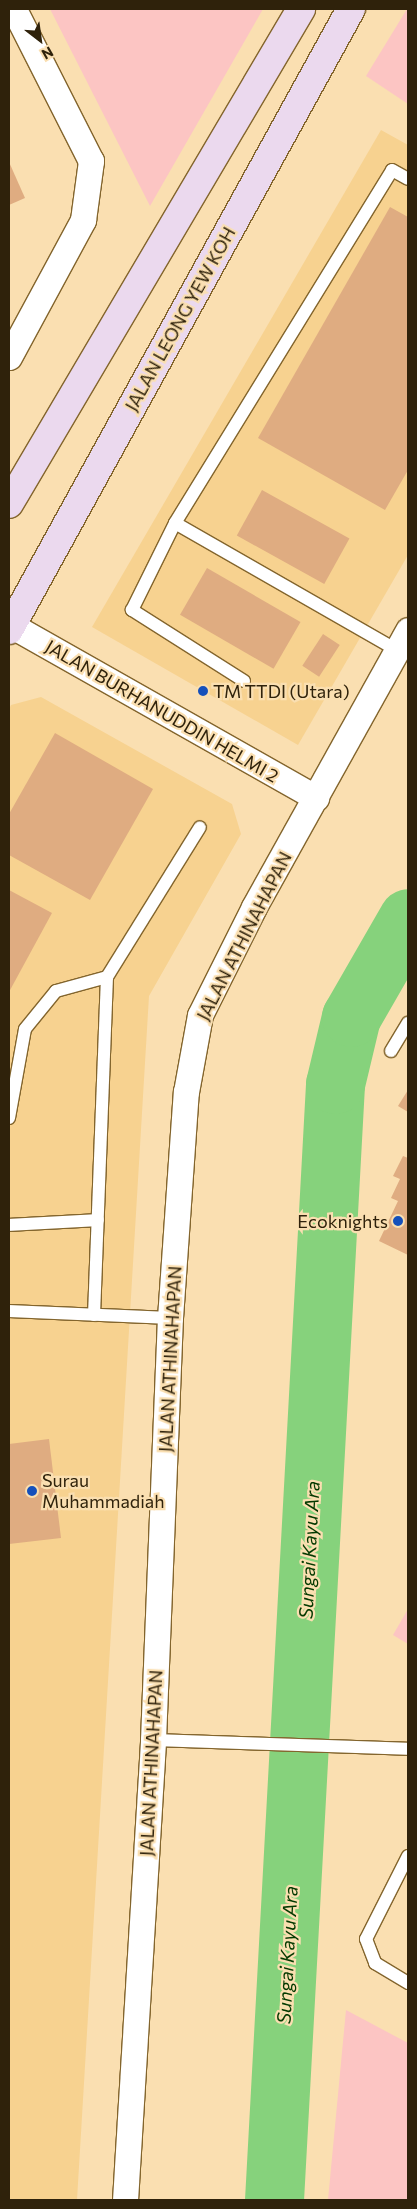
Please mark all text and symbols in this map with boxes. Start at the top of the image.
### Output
north arrow [15,15,65,65]
text: N [39,43,57,63]
street label: JALAN LEONG YEW KOH [120,223,240,415]
street label: JALAN BURHANUDDIN HELMI 2 [42,635,282,787]
place label: TM TTDI (Utara) [213,680,350,702]
marker: TM TTDI (Utara) [197,685,209,697]
street label: JALAN ATHINAHAPAN [192,848,296,1024]
place label: Ecoknights [297,1210,388,1232]
marker: Ecoknights [392,1215,404,1227]
street label: JALAN ATHINAHAPAN [154,1265,186,1453]
place label: Surau Muhammadiah [42,1470,165,1512]
water label: Sungai Kayu Ara [294,1480,324,1620]
marker: Surau Muhammadiah [26,1485,38,1497]
street label: JALAN ATHINAHAPAN [135,1669,167,1857]
water label: Sungai Kayu Ara [272,1885,302,2025]

